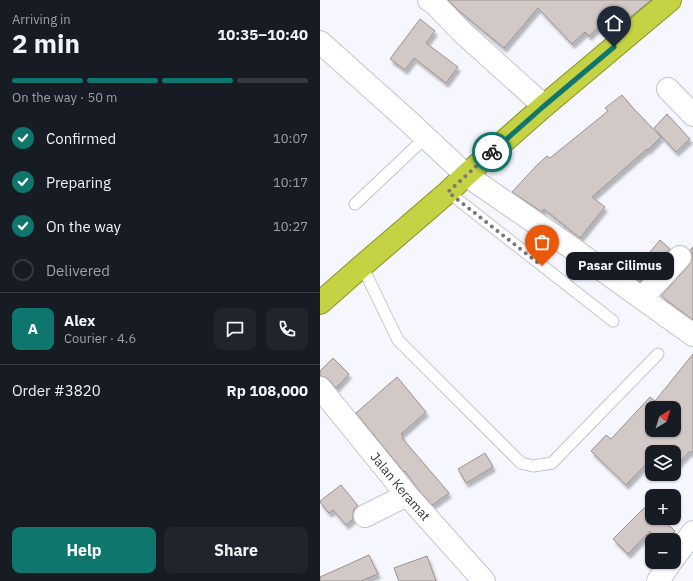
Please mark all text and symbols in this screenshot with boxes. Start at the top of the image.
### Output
pin [597,6,631,47]
text: Arriving in [12,11,71,28]
icon: home [603,12,625,34]
text: 10:35–10:40 [217,25,308,44]
text: 2 min [12,26,80,60]
text: On the way · 50 m [12,89,117,106]
icon: check [12,127,34,149]
text: Confirmed [46,129,116,148]
text: 10:07 [273,130,308,147]
courier [472,132,512,172]
icon: bike [481,141,503,163]
icon: check [12,171,34,193]
text: Preparing [46,173,111,192]
text: 10:17 [273,174,308,191]
icon: check [12,215,34,237]
text: On the way [46,217,121,236]
text: 10:27 [273,218,308,235]
pin [525,225,559,266]
icon: bag [531,231,553,253]
callout: Pasar Cilimus [566,252,674,280]
text: Pasar Cilimus [578,257,662,274]
text: Delivered [46,261,110,280]
button: chat [214,308,256,350]
button: phone [266,308,308,350]
text: Alex [64,311,95,330]
text: A [28,319,38,338]
text: Courier · 4.6 [64,330,136,347]
text: Order #3820 [12,381,101,400]
text: Rp 108,000 [227,381,308,400]
north arrow [645,401,681,437]
map controls [645,401,681,569]
button: layers [645,445,681,481]
street label: Jalan Keramat [367,449,434,524]
button: + [645,489,681,525]
button: Help [12,527,156,573]
button: Share [164,527,308,573]
button: − [645,533,681,569]

